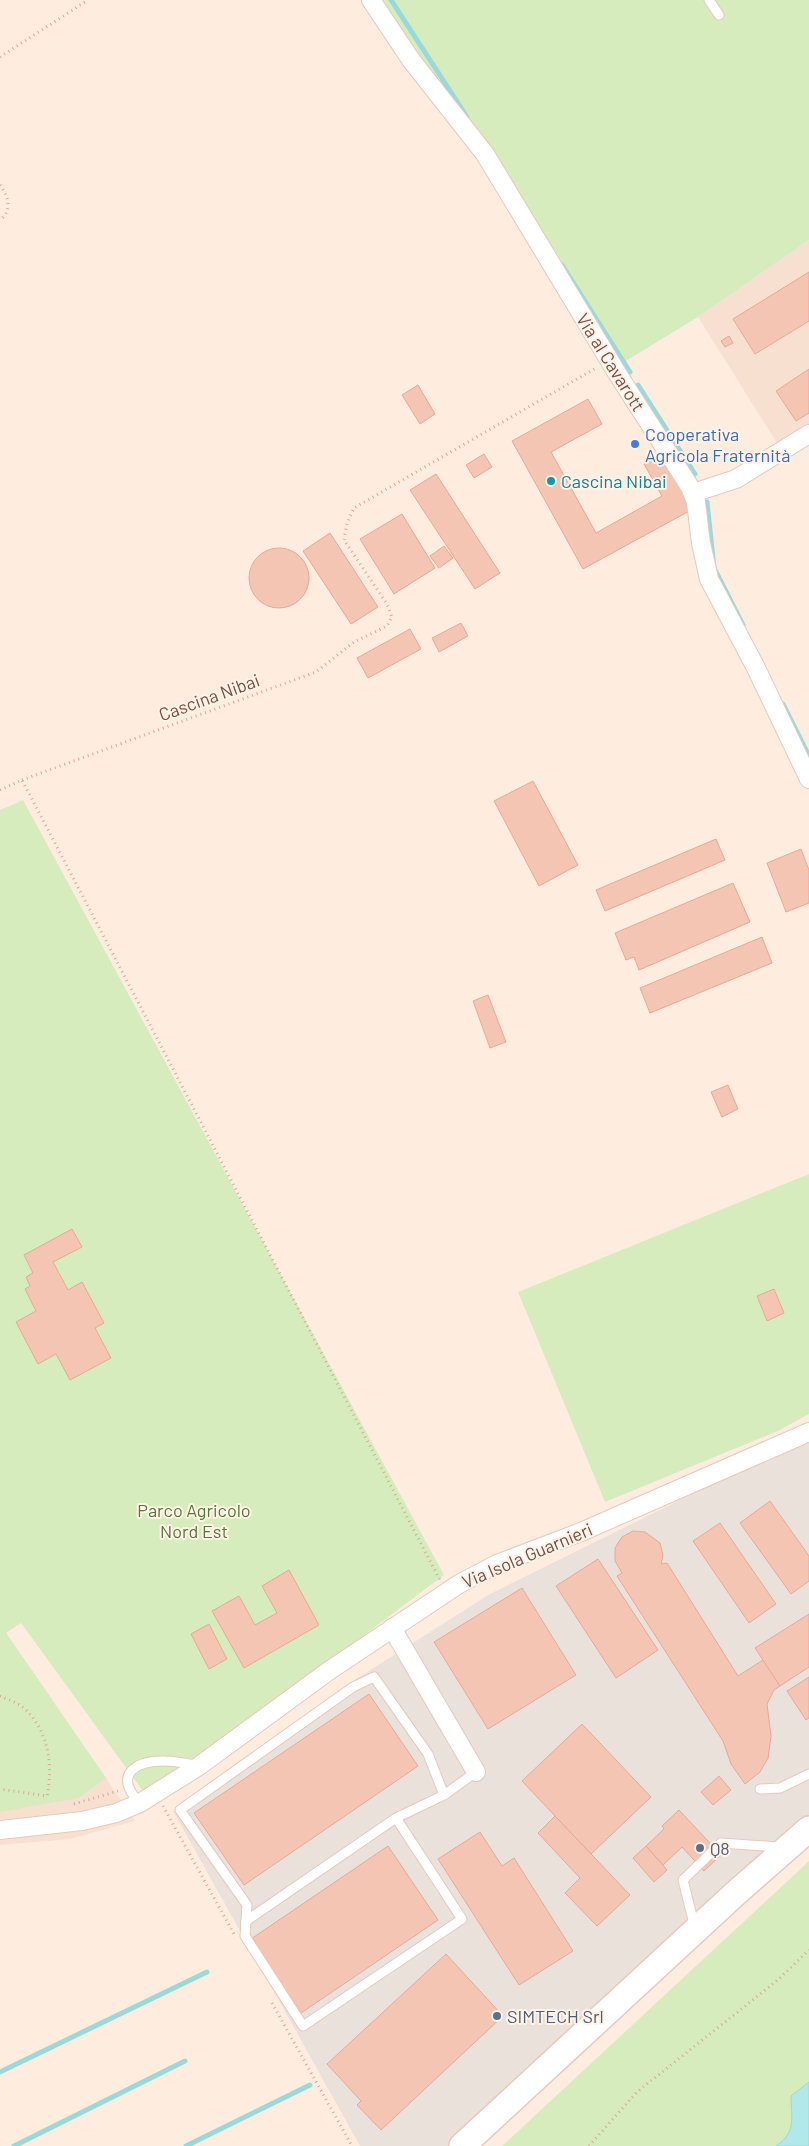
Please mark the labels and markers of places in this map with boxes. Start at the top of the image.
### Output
place label: Cooperativa Agricola Fraternità [645,423,790,466]
marker: Cooperativa Agricola Fraternità [629,438,641,450]
place label: Cascina Nibai [561,470,666,492]
marker: Cascina Nibai [545,475,557,487]
place label: Q8 [710,1837,730,1859]
marker: Q8 [694,1842,706,1854]
place label: SIMTECH Srl [507,2005,604,2027]
marker: SIMTECH Srl [491,2010,503,2022]

